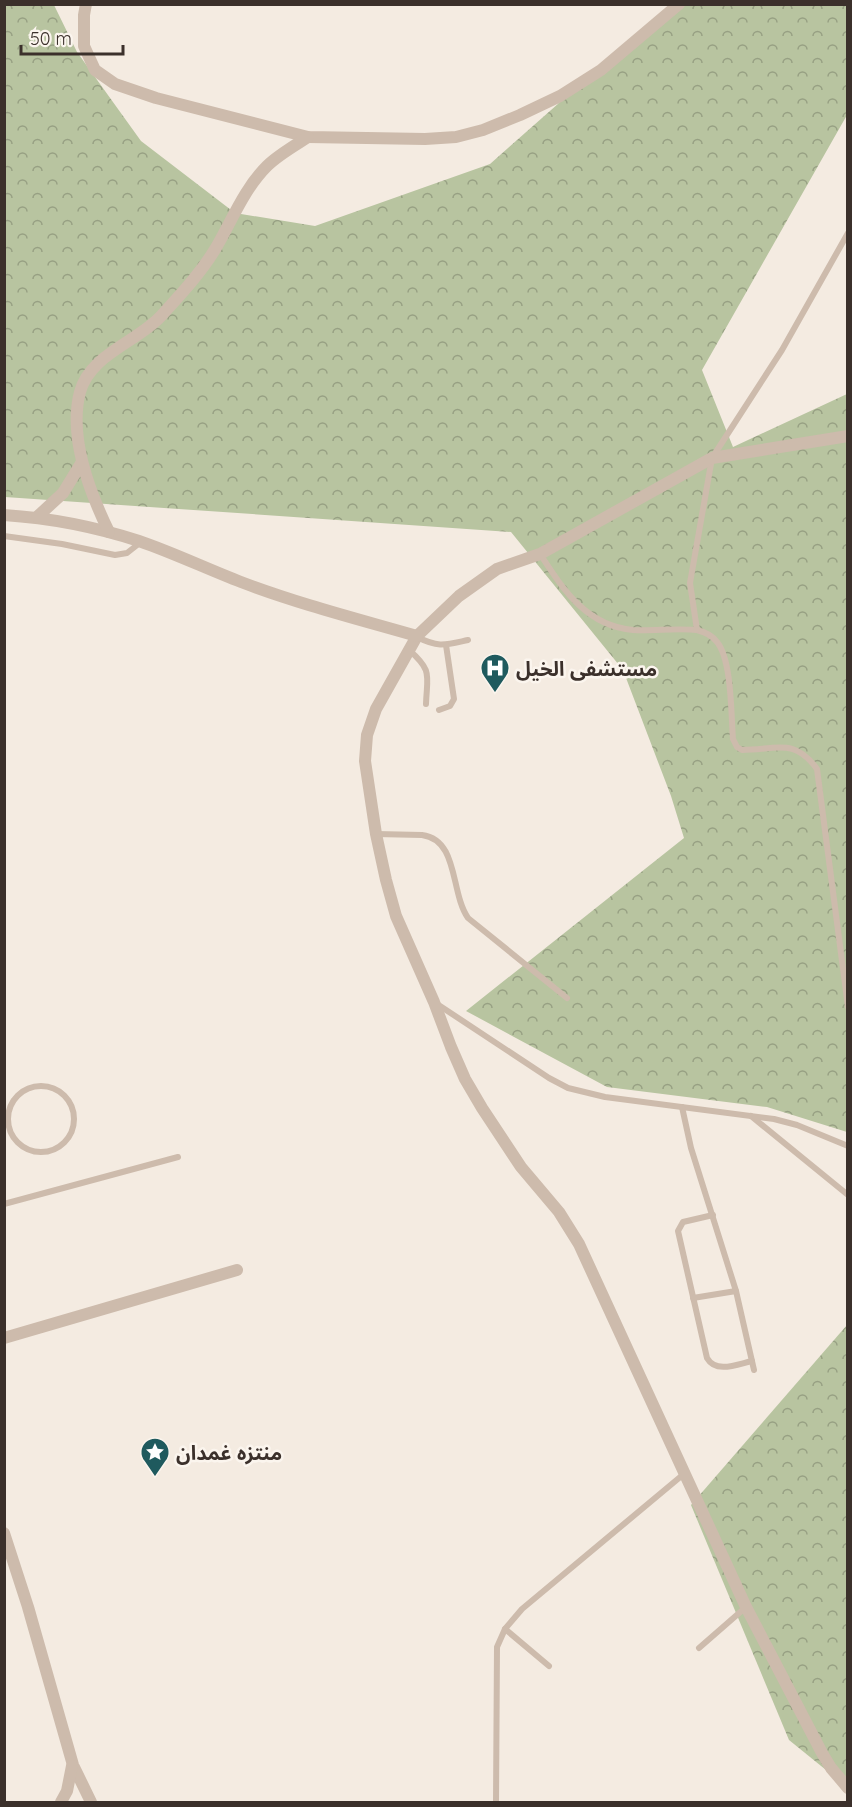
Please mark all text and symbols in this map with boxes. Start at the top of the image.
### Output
scale bar [21,18,123,56]
text: 50 m [30,27,72,50]
hospital icon: مستشفى الخيل [479,652,511,694]
place label: مستشفى الخيل [516,656,657,681]
place icon: منتزه غمدان [139,1436,171,1478]
place label: منتزه غمدان [176,1440,282,1465]

